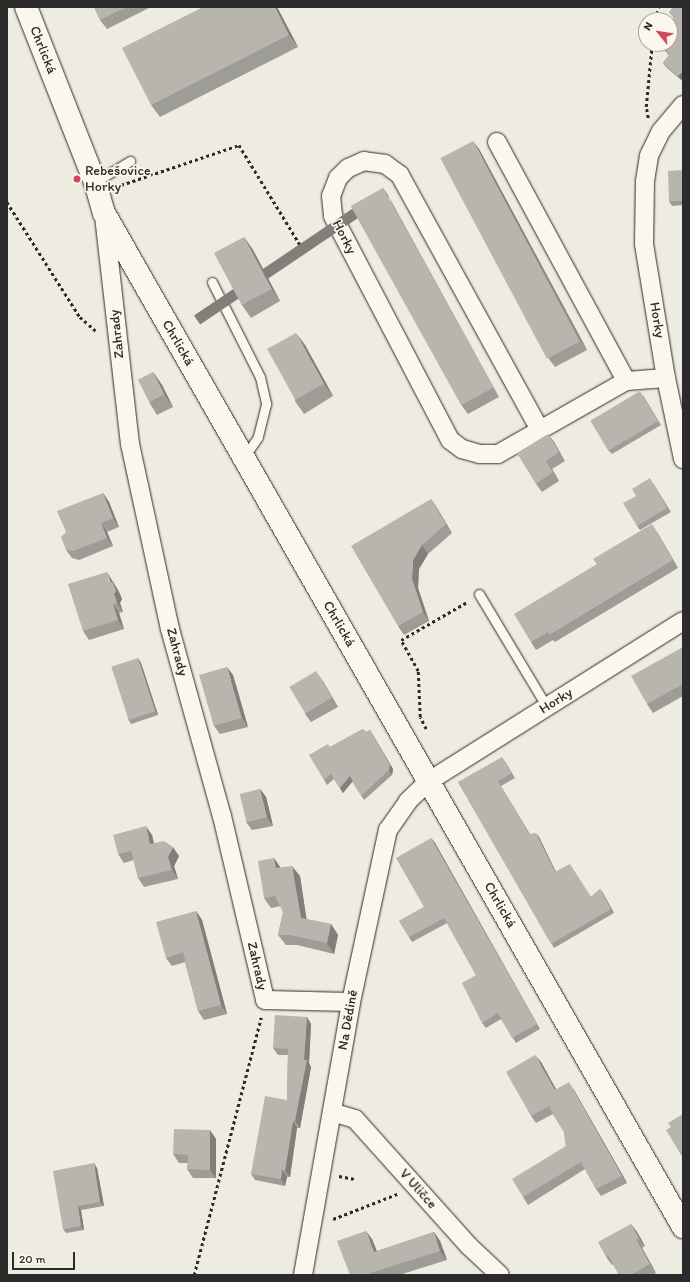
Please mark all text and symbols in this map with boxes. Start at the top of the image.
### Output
north arrow [638,12,678,52]
text: N [641,20,656,33]
street label: Chrlická [26,24,60,76]
place label: Rebešovice, Horky [85,163,154,196]
marker: Rebešovice, Horky [72,174,82,184]
street label: Horky [328,217,360,257]
street label: Horky [646,301,668,339]
street label: Zahrady [106,309,128,359]
street label: Chrlická [158,317,198,369]
street label: Chrlická [319,598,359,650]
street label: Zahrady [163,626,191,678]
street label: Horky [536,684,576,718]
street label: Chrlická [480,879,520,931]
street label: Zahrady [243,940,271,992]
street label: Na Dědině [334,988,362,1052]
street label: V Uličce [396,1166,440,1212]
scale bar [14,1244,77,1270]
text: 20 m [19,1252,46,1266]

